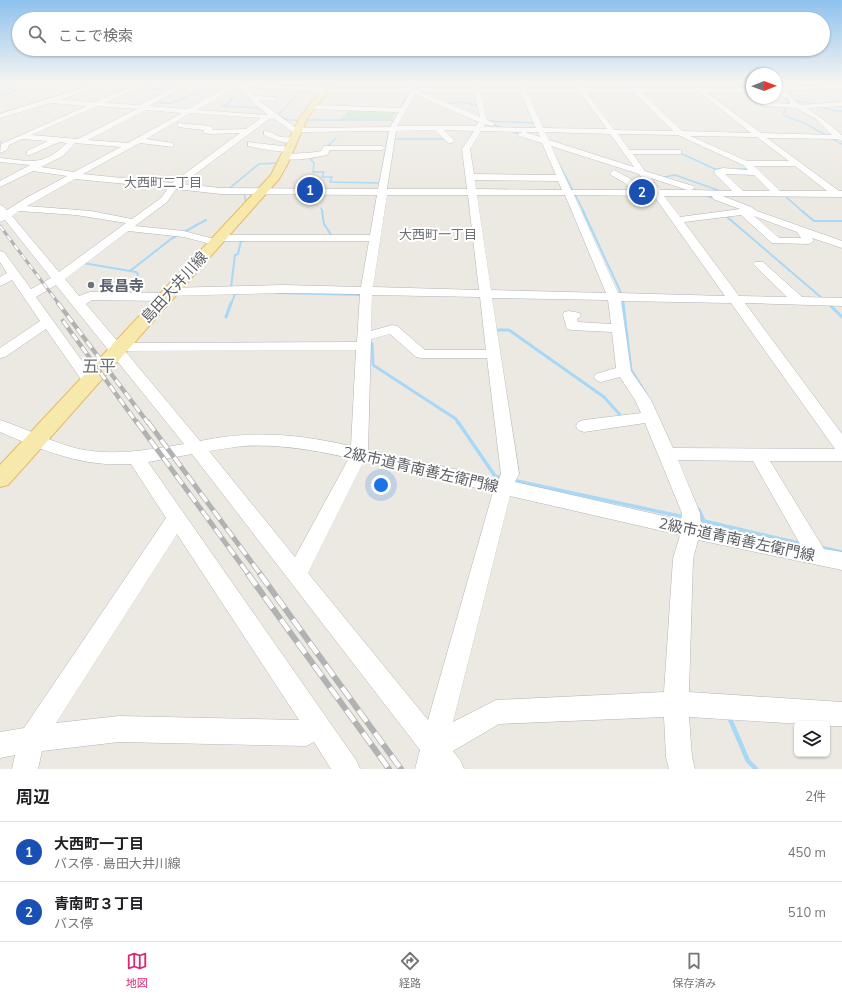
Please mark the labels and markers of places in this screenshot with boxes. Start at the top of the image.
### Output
pin: 1 [297,175,323,205]
pin: 2 [629,177,655,207]
place label: 長昌寺 [99,276,144,295]
marker: 長昌寺 [86,280,96,290]

